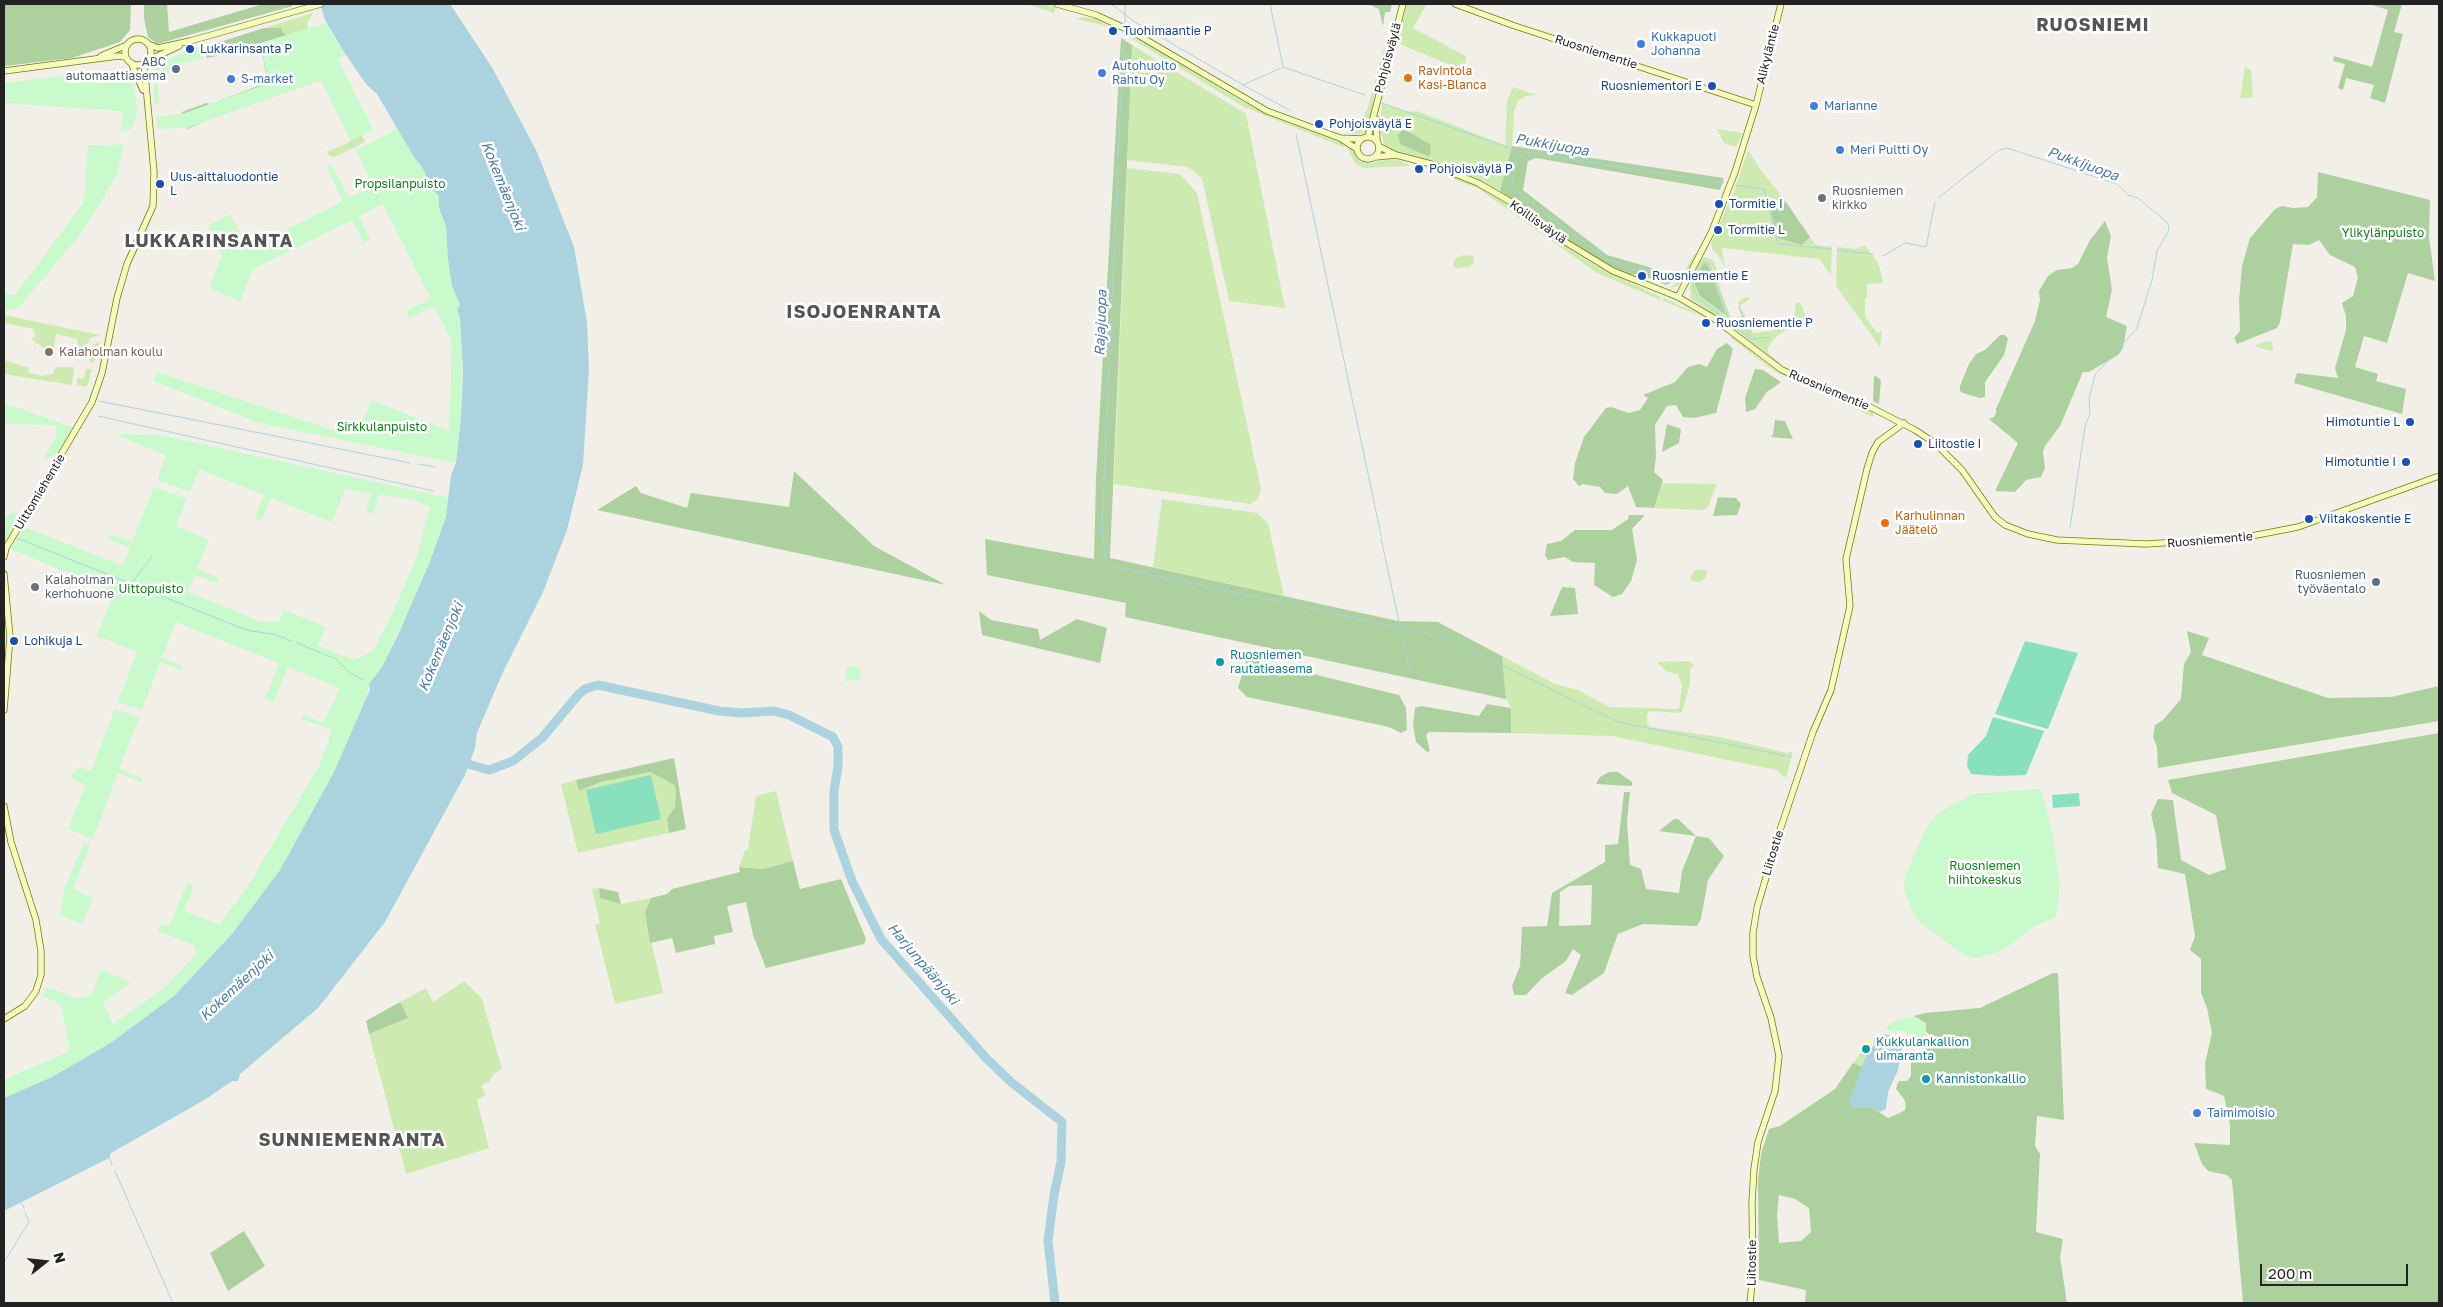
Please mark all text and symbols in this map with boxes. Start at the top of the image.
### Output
district label: RUOSNIEMI [2035,14,2151,36]
street label: Pohjoisväylä [1372,21,1404,95]
street label: Alikyläntie [1754,23,1782,85]
place label: Tuohimaantie P [1123,24,1212,38]
marker: Tuohimaantie P [1107,25,1119,37]
place label: Kukkapuoti Johanna [1651,30,1716,58]
street label: Ruosniementie [1553,32,1639,72]
marker: Kukkapuoti Johanna [1635,38,1647,50]
place label: Lukkarinsanta P [200,42,292,56]
marker: Lukkarinsanta P [184,43,196,55]
place label: ABC automaattiasema [66,55,166,83]
place label: Autohuolto Rahtu Oy [1112,59,1176,87]
marker: ABC automaattiasema [170,63,182,75]
place label: Ravintola Kasi-Blanca [1418,64,1486,92]
marker: Autohuolto Rahtu Oy [1096,67,1108,79]
place label: S-market [241,72,294,86]
marker: Ravintola Kasi-Blanca [1402,72,1414,84]
marker: S-market [225,73,237,85]
place label: Ruosniementori E [1601,79,1702,93]
marker: Ruosniementori E [1706,80,1718,92]
place label: Marianne [1824,99,1877,113]
marker: Marianne [1808,100,1820,112]
place label: Pohjoisväylä E [1329,117,1412,131]
marker: Pohjoisväylä E [1313,118,1325,130]
water label: Pukkijuopa [1514,130,1590,160]
water label: Kokemäenjoki [478,139,528,233]
place label: Meri Pultti Oy [1850,143,1928,157]
water label: Pukkijuopa [2045,143,2121,185]
marker: Meri Pultti Oy [1834,144,1846,156]
place label: Pohjoisväylä P [1429,162,1513,176]
marker: Pohjoisväylä P [1413,163,1425,175]
place label: Uus-aittaluodontie L [170,170,278,198]
park label: Propsilanpuisto [355,177,445,191]
marker: Uus-aittaluodontie L [154,178,166,190]
place label: Ruosniemen kirkko [1832,184,1903,212]
marker: Ruosniemen kirkko [1816,192,1828,204]
street label: Koillisväylä [1507,197,1569,247]
place label: Tormitie I [1729,197,1783,211]
marker: Tormitie I [1713,198,1725,210]
place label: Tormitie L [1728,223,1785,237]
marker: Tormitie L [1712,224,1724,236]
park label: Ylikylänpuisto [2342,226,2424,240]
district label: LUKKARINSANTA [123,230,295,252]
place label: Ruosniementie E [1652,269,1748,283]
marker: Ruosniementie E [1636,270,1648,282]
water label: Rajajuopa [1091,290,1111,356]
district label: ISOJOENRANTA [785,301,943,323]
place label: Ruosniementie P [1716,316,1813,330]
marker: Ruosniementie P [1700,317,1712,329]
place label: Kalaholman koulu [59,345,163,359]
marker: Kalaholman koulu [43,346,55,358]
street label: Ruosniementie [1787,367,1871,413]
place label: Himotuntie L [2326,415,2400,429]
marker: Himotuntie L [2404,416,2416,428]
park label: Sirkkulanpuisto [337,420,427,434]
place label: Liitostie I [1928,437,1981,451]
marker: Liitostie I [1912,438,1924,450]
street label: Uittomiehentie [12,451,68,533]
place label: Himotuntie I [2325,455,2396,469]
marker: Himotuntie I [2400,456,2412,468]
place label: Karhulinnan Jäätelö [1895,509,1965,537]
place label: Viitakoskentie E [2319,512,2411,526]
marker: Viitakoskentie E [2303,513,2315,525]
marker: Karhulinnan Jäätelö [1879,517,1891,529]
street label: Ruosniementie [2166,529,2254,551]
place label: Ruosniemen työväentalo [2295,568,2366,596]
place label: Kalaholman kerhohuone [45,573,114,601]
marker: Ruosniemen työväentalo [2370,576,2382,588]
marker: Kalaholman kerhohuone [29,581,41,593]
park label: Uittopuisto [119,582,183,596]
water label: Kokemäenjoki [415,600,467,694]
place label: Lohikuja L [24,634,82,648]
marker: Lohikuja L [8,635,20,647]
place label: Ruosniemen rautatieasema [1230,648,1313,676]
marker: Ruosniemen rautatieasema [1214,656,1226,668]
street label: Liitostie [1759,829,1787,877]
park label: Ruosniemen hiihtokeskus [1948,859,2022,887]
water label: Harjunpäänjoki [884,920,962,1008]
water label: Kokemäenjoki [197,948,277,1024]
place label: Kukkulankallion uimaranta [1876,1035,1969,1063]
marker: Kukkulankallion uimaranta [1860,1043,1872,1055]
place label: Kannistonkallio [1936,1072,2026,1086]
marker: Kannistonkallio [1920,1073,1932,1085]
place label: Taimimoisio [2207,1106,2275,1120]
marker: Taimimoisio [2191,1107,2203,1119]
district label: SUNNIEMENRANTA [257,1129,447,1151]
north arrow [20,1237,70,1287]
street label: Liitostie [1744,1240,1760,1286]
text: N [50,1250,70,1265]
scale bar [2263,1254,2410,1286]
text: 200 m [2268,1264,2312,1282]

